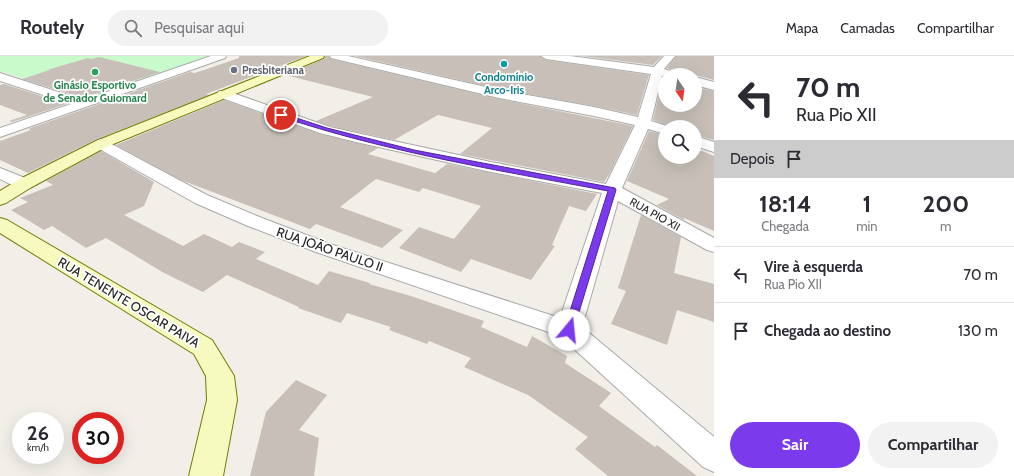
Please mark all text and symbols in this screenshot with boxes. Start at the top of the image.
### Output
search box [108,10,388,46]
text: Routely [20,16,84,39]
icon: search [122,17,144,39]
text: Pesquisar aqui [154,19,244,37]
text: Mapa [786,19,818,37]
text: Camadas [840,19,895,37]
text: Compartilhar [917,19,994,37]
marker: Condomínio Arco-Iris [499,59,509,69]
place label: Presbiteriana [242,63,305,77]
marker: Presbiteriana [229,65,239,75]
marker: Ginásio Esportivo de Senador Guiomard [90,67,100,77]
north arrow [658,68,702,112]
map controls [658,68,702,164]
place label: Condomínio Arco-Iris [475,70,533,97]
text: 70 m [796,70,860,104]
icon: left [730,72,782,124]
place label: Ginásio Esportivo de Senador Guiomard [43,78,147,105]
pin [264,98,298,132]
icon: arrive [270,104,292,126]
text: Rua Pio XII [796,104,877,126]
button: search [658,120,702,164]
icon: arrive [783,148,805,170]
text: Depois [730,150,775,168]
text: 18:14 [759,189,811,218]
text: 1 [862,189,871,218]
text: 200 [923,189,969,218]
street label: RUA PIO XII [627,194,683,234]
text: Chegada [761,218,809,234]
text: min [856,218,878,234]
text: m [940,218,952,234]
street label: RUA JOÃO PAULO II [275,223,385,275]
street label: RUA TENENTE OSCAR PAIVA [55,253,203,351]
text: Vire à esquerda [764,258,863,276]
icon: left [730,264,752,286]
text: 70 m [964,266,998,284]
text: Rua Pio XII [764,276,822,292]
position arrow [548,309,590,351]
icon: arrive [730,320,752,342]
text: Chegada ao destino [764,322,891,340]
text: 130 m [958,322,998,340]
speed limit sign: 30 [72,412,124,464]
text: 26 [27,421,49,445]
button: Sair [730,422,860,468]
button: Compartilhar [868,422,998,468]
text: km/h [27,441,49,454]

